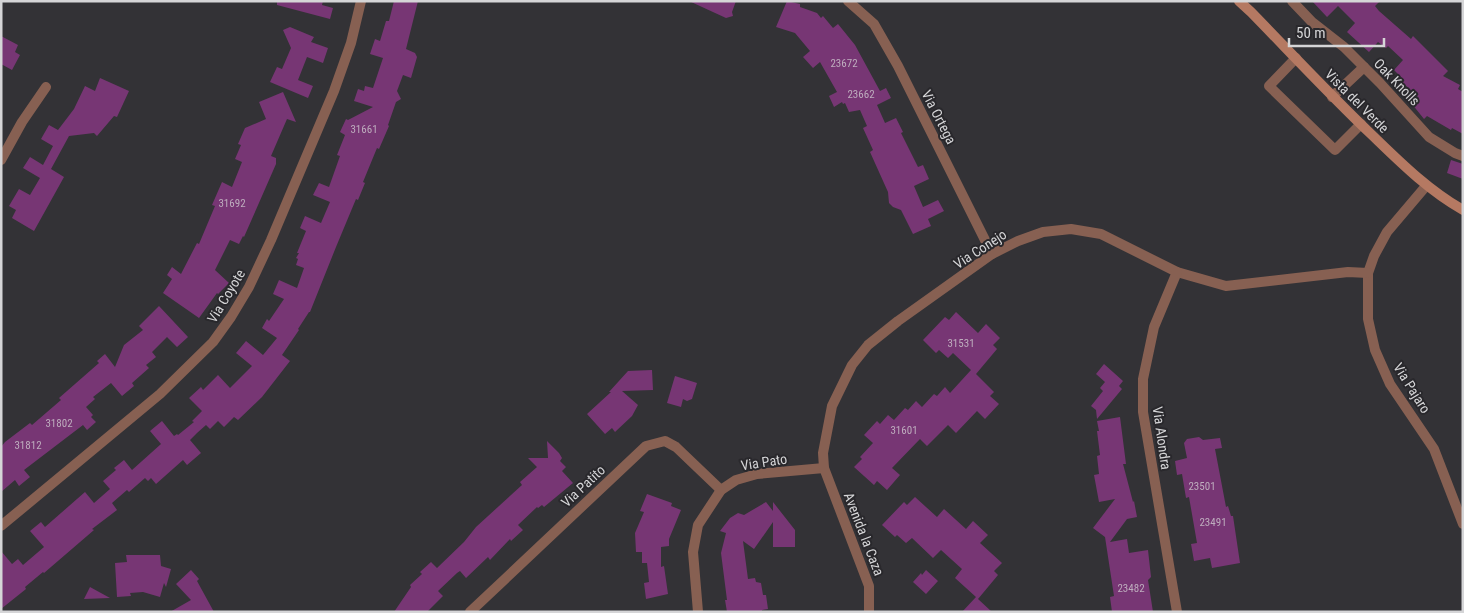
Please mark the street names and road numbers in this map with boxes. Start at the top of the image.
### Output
street label: Oak Knolls [1371,55,1423,109]
street label: Vista del Verde [1322,66,1392,136]
street label: Via Ortega [919,87,959,147]
street label: Via Conejo [951,226,1009,272]
street label: Via Coyote [204,266,248,326]
street label: Via Pajaro [1390,360,1434,416]
street label: Via Alondra [1150,405,1174,471]
street label: Via Pato [740,450,788,474]
street label: Via Patito [558,462,608,510]
street label: Avenida la Caza [841,490,887,578]

